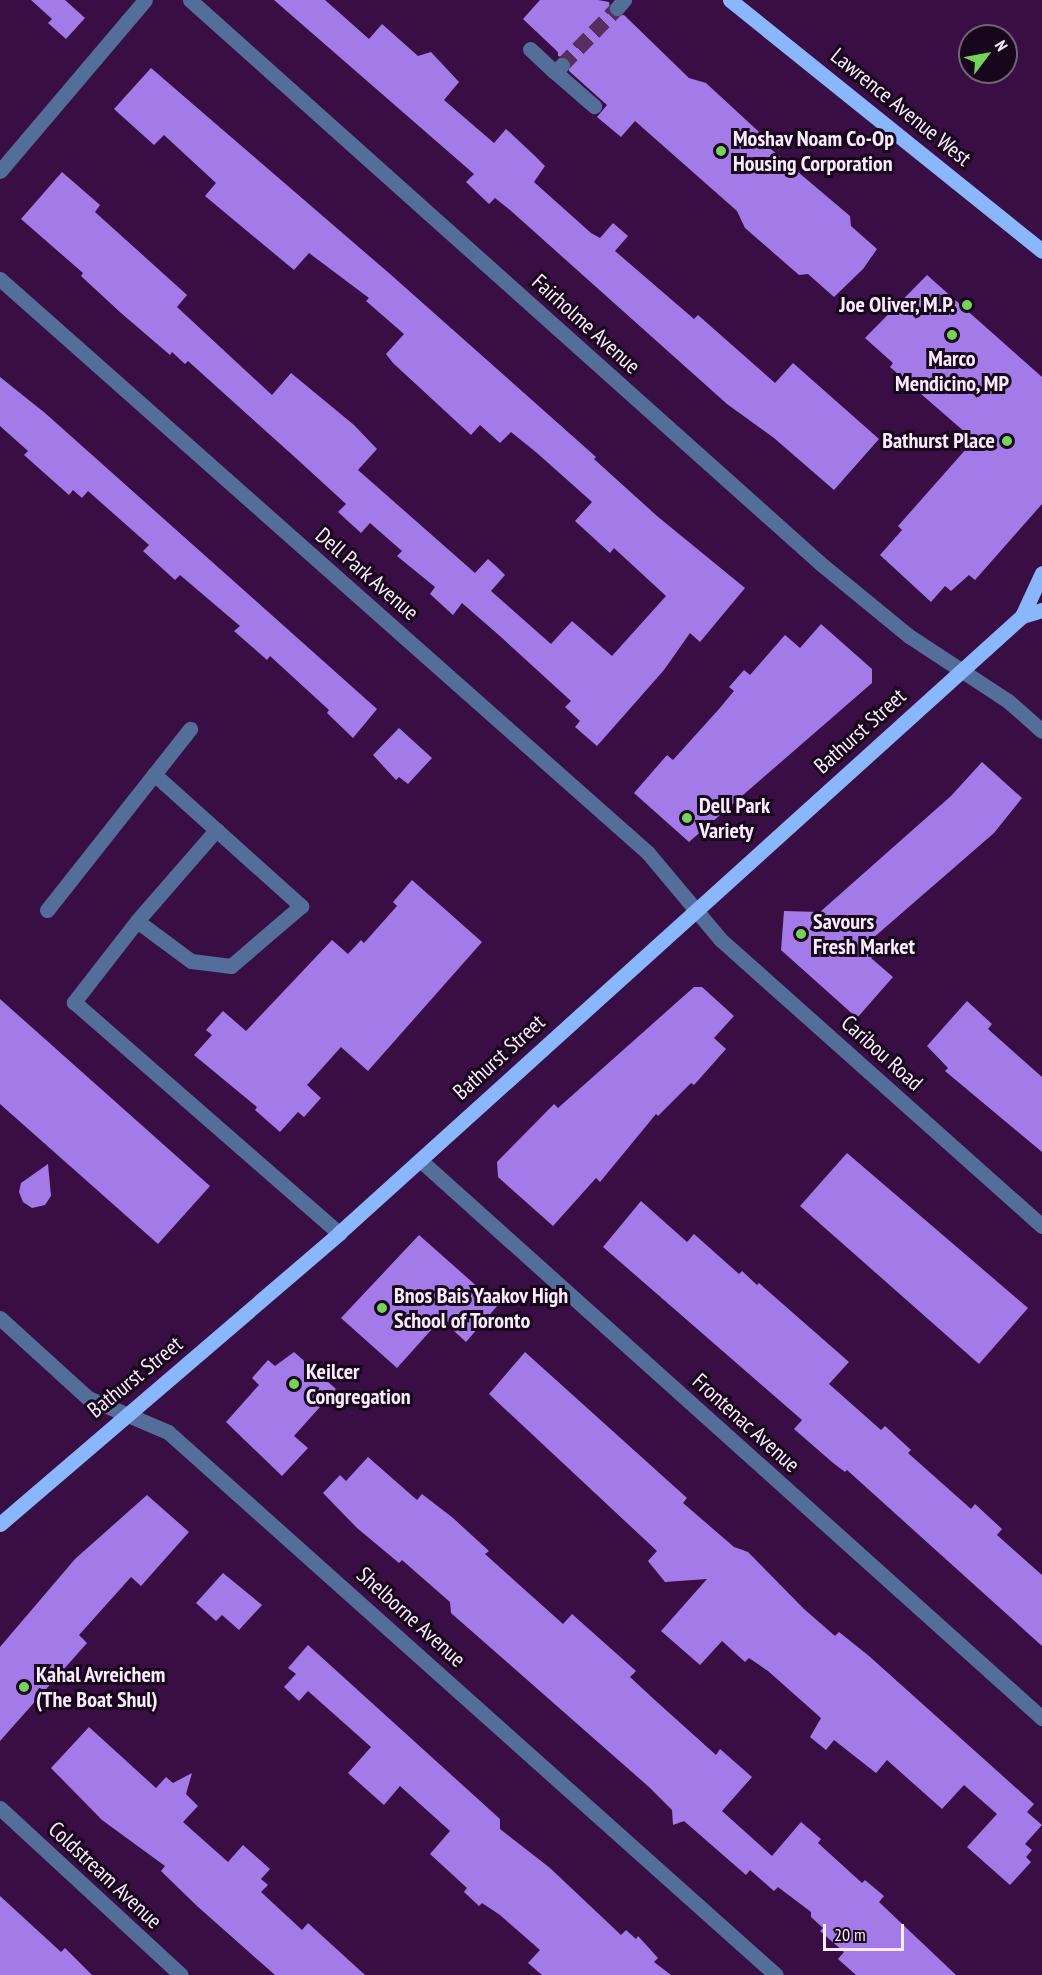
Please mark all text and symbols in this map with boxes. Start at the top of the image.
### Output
north arrow [958,24,1018,84]
text: N [991,37,1012,54]
street label: Lawrence Avenue West [825,42,977,172]
place label: Moshav Noam Co-Op Housing Corporation [733,125,895,176]
marker: Moshav Noam Co-Op Housing Corporation [714,144,728,158]
street label: Fairholme Avenue [526,268,646,380]
place label: Joe Oliver, M.P. [838,292,955,318]
marker: Joe Oliver, M.P. [960,298,974,312]
marker: Marco Mendicino, MP [945,328,959,342]
place label: Marco Mendicino, MP [894,345,1010,396]
place label: Bathurst Place [882,428,995,454]
marker: Bathurst Place [1000,434,1014,448]
street label: Dell Park Avenue [310,522,424,626]
street label: Bathurst Street [809,683,911,779]
place label: Dell Park Variety [699,792,770,843]
marker: Dell Park Variety [680,811,694,825]
place label: Savours Fresh Market [813,908,915,960]
marker: Savours Fresh Market [794,927,808,941]
street label: Bathurst Street [448,1009,550,1105]
street label: Caribou Road [836,1010,928,1096]
place label: Bnos Bais Yaakov High School of Toronto [394,1282,569,1334]
marker: Bnos Bais Yaakov High School of Toronto [375,1301,389,1315]
street label: Bathurst Street [82,1331,188,1423]
place label: Keilcer Congregation [306,1358,411,1410]
street label: Frontenac Avenue [687,1368,805,1478]
marker: Keilcer Congregation [287,1377,301,1391]
street label: Shelborne Avenue [351,1561,471,1673]
place label: Kahal Avreichem (The Boat Shul) [36,1661,166,1712]
marker: Kahal Avreichem (The Boat Shul) [17,1680,31,1694]
street label: Coldstream Avenue [43,1816,167,1934]
scale bar [826,1912,907,1950]
text: 20 m [834,1923,866,1946]

